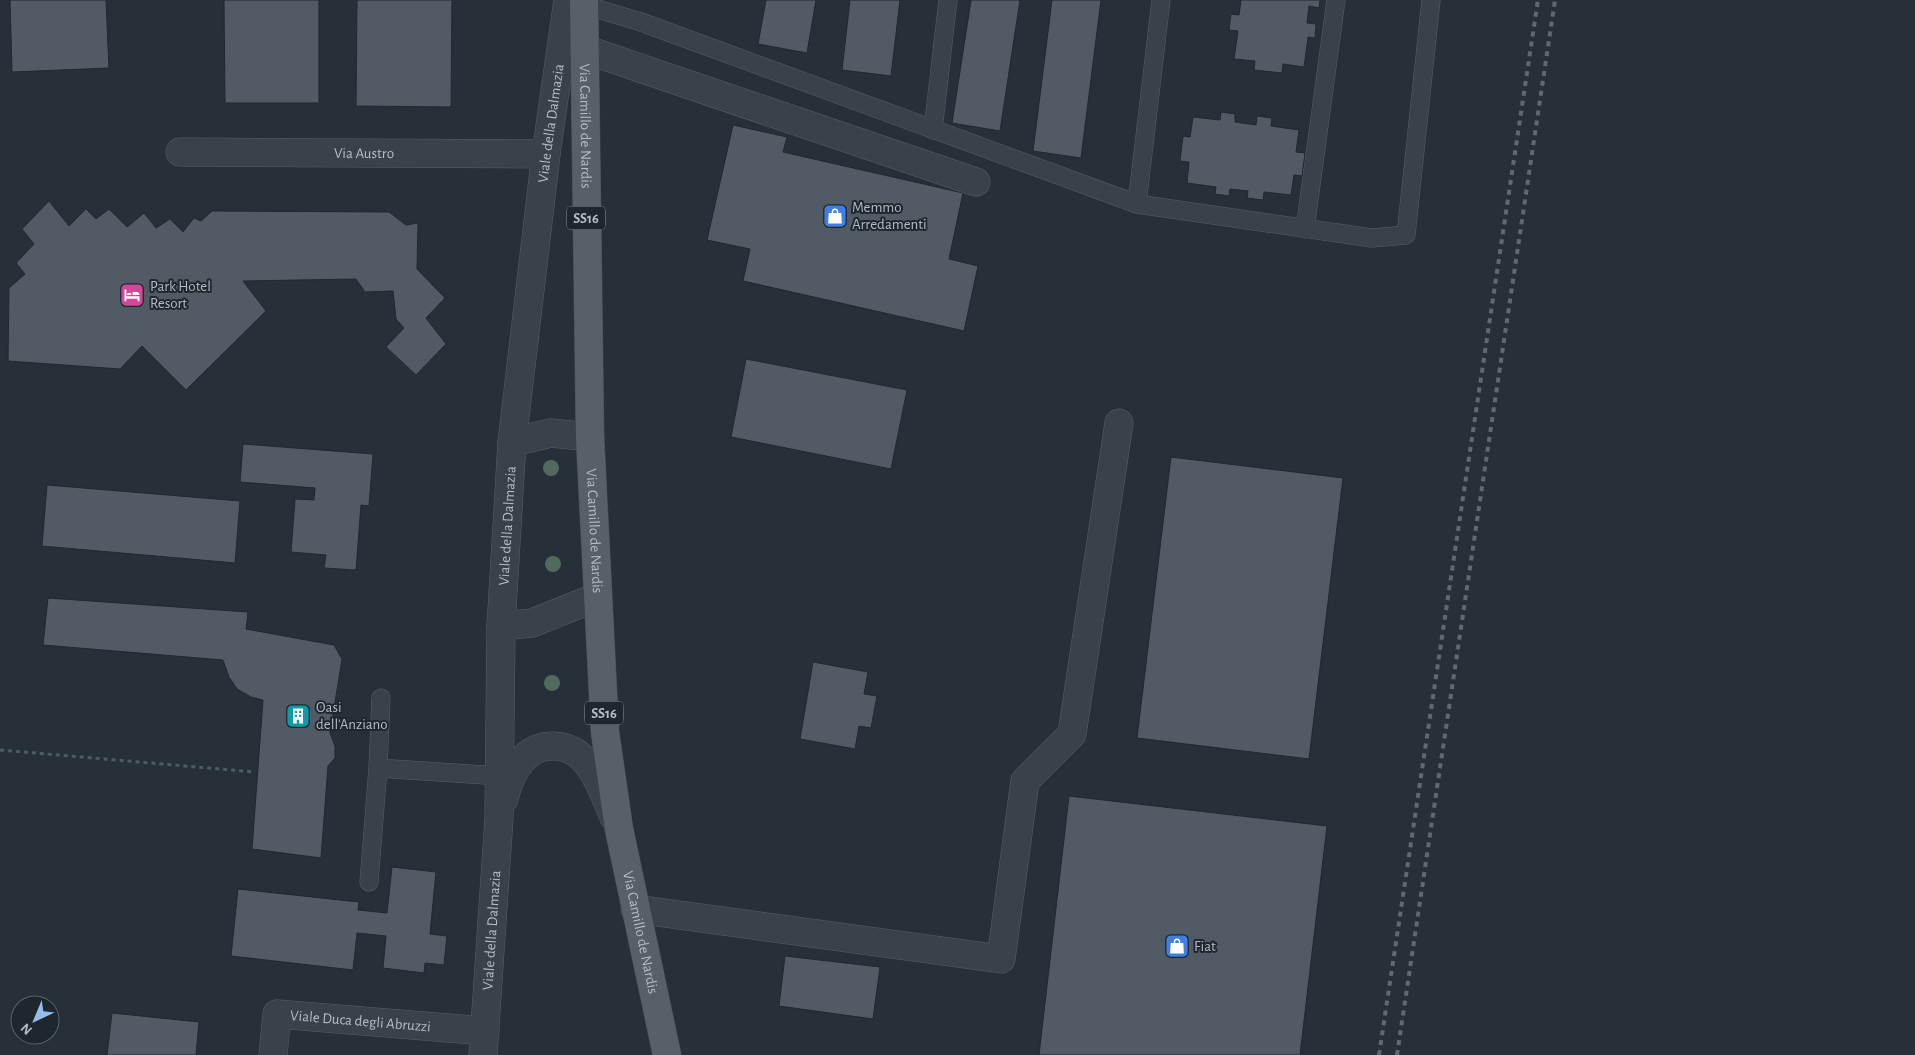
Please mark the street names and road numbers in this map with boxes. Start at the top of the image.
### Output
street label: Viale della Dalmazia [536,63,567,184]
street label: Via Camillo de Nardis [577,63,594,189]
street label: Via Austro [334,146,394,161]
road number: SS16 [567,207,605,230]
street label: Viale della Dalmazia [496,465,519,586]
street label: Via Camillo de Nardis [584,468,605,594]
road number: SS16 [585,701,623,724]
street label: Viale della Dalmazia [480,870,503,991]
street label: Via Camillo de Nardis [620,870,661,995]
street label: Viale Duca degli Abruzzi [290,1008,431,1035]

